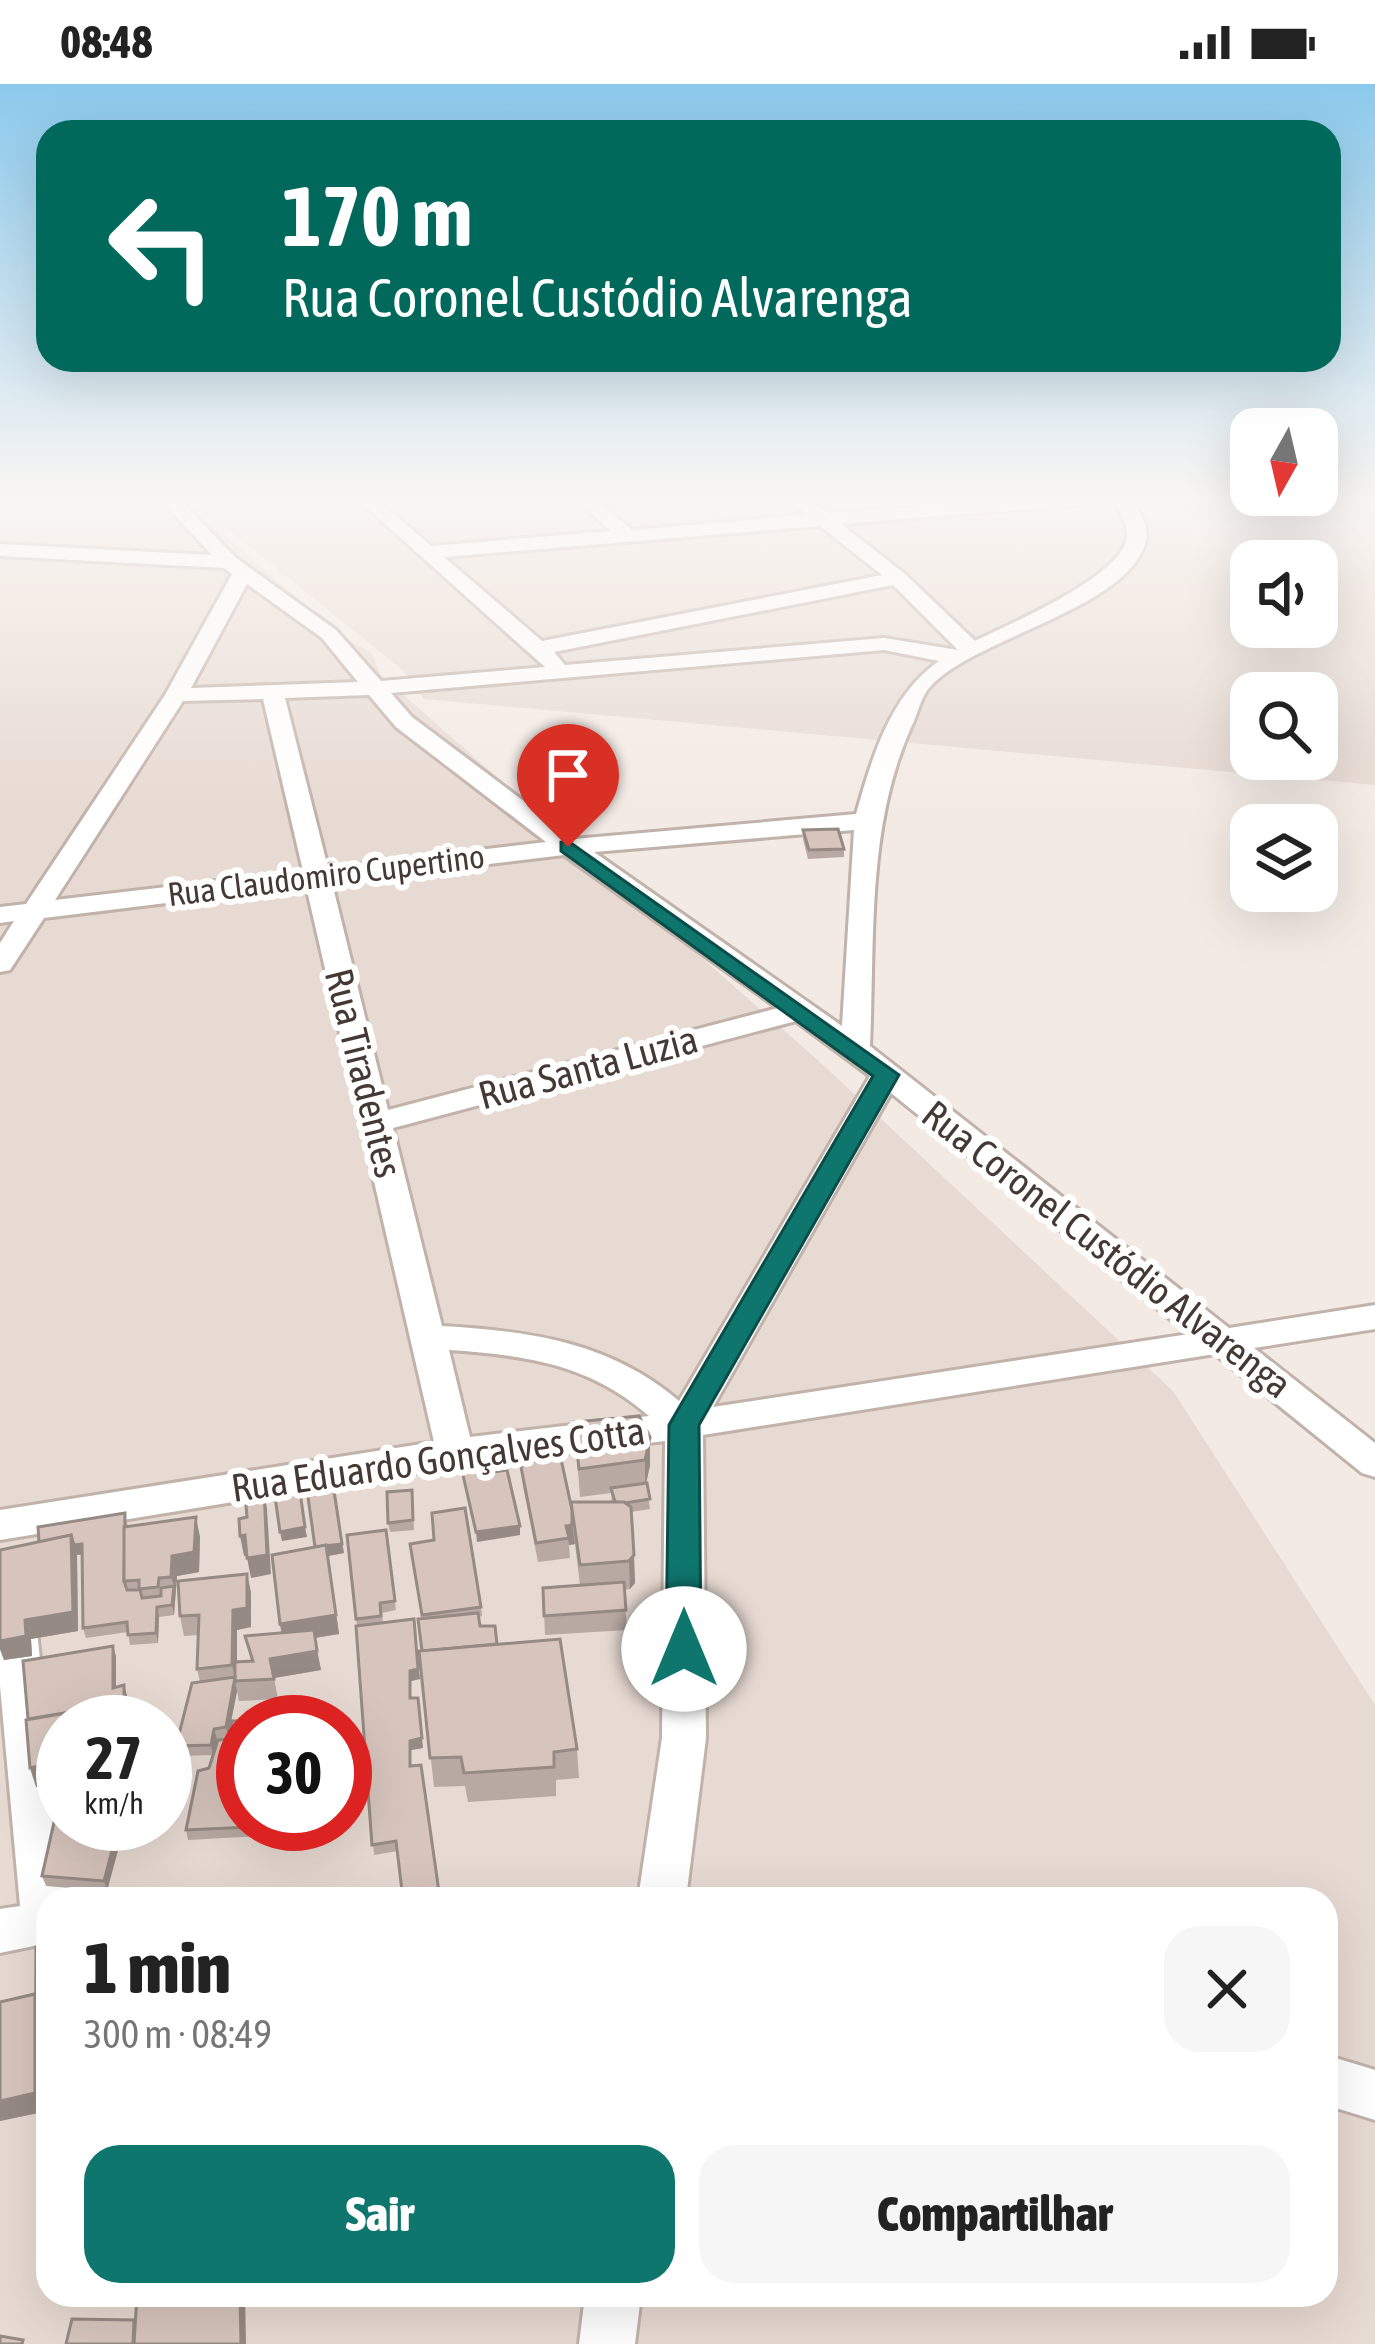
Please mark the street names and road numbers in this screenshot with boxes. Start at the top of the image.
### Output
street label: Rua Claudomiro Cupertino [165,837,487,913]
street label: Rua Tiradentes [317,964,411,1182]
street label: Rua Santa Luzia [474,1017,702,1117]
street label: Rua Coronel Custódio Alvarenga [914,1091,1300,1407]
street label: Rua Eduardo Gonçalves Cotta [228,1408,648,1510]

